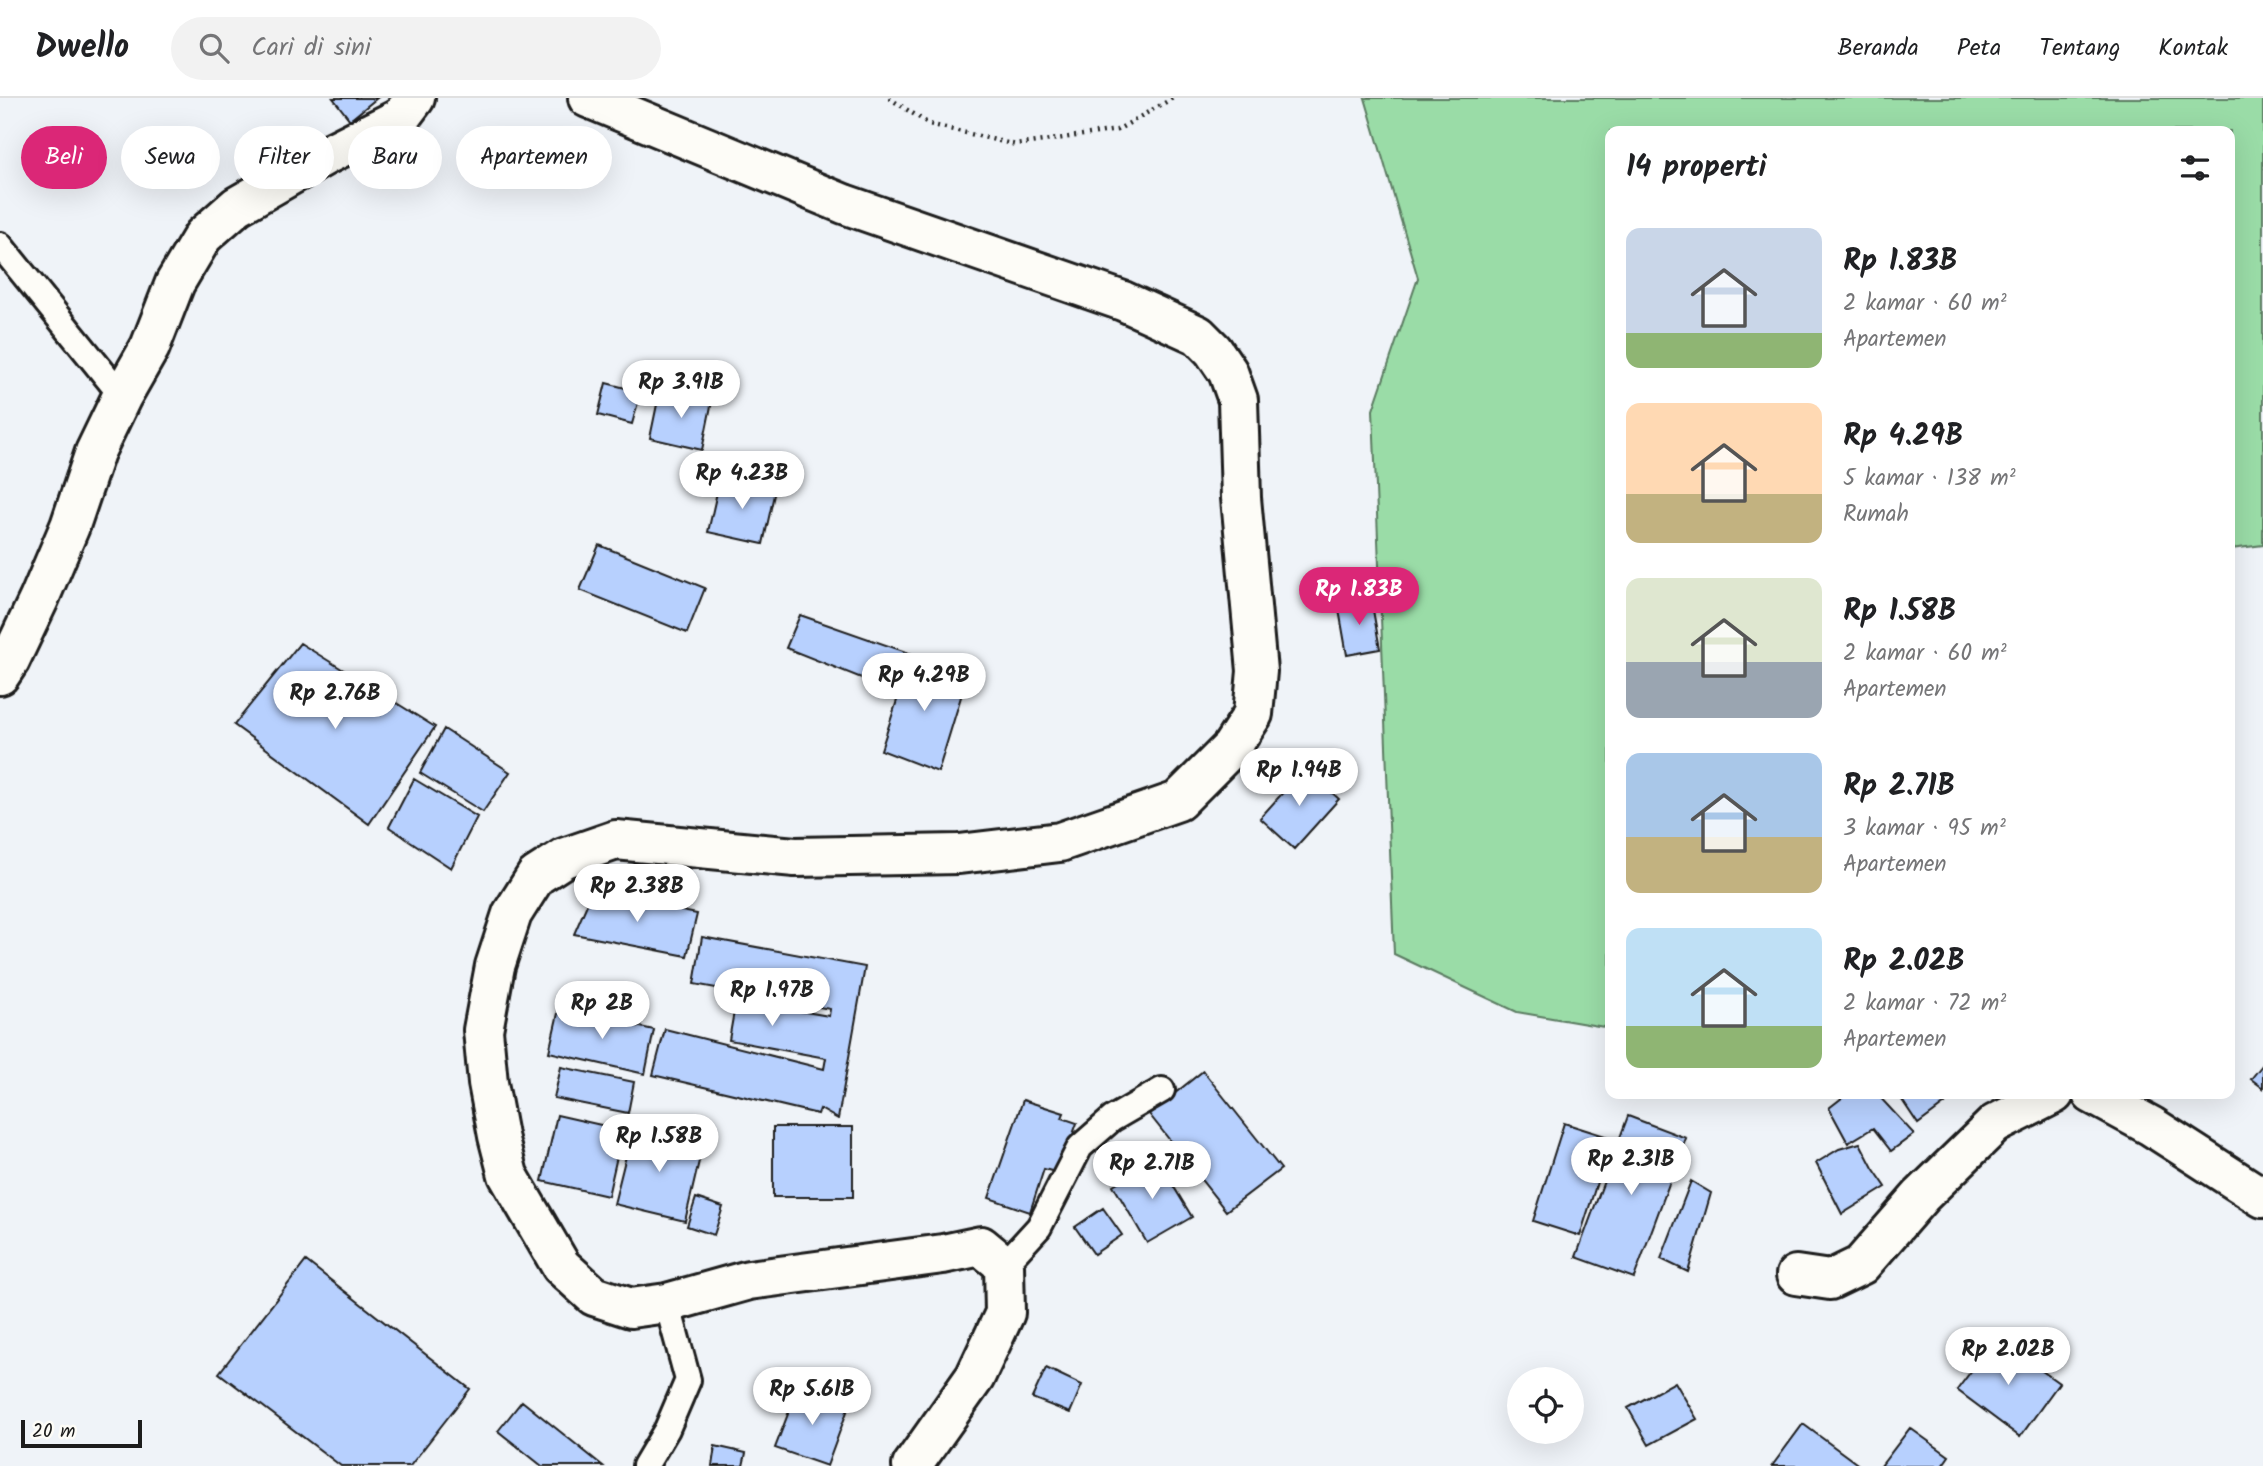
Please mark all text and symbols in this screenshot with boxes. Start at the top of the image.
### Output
search box [171,17,661,80]
text: Dwello [35,22,129,75]
text: Cari di sini [251,27,371,69]
icon: search [195,29,233,67]
text: Beranda [1837,29,1919,68]
text: Peta [1957,29,2001,68]
text: Tentang [2039,29,2120,68]
text: Kontak [2158,29,2228,68]
chip: Beli [21,126,107,189]
chip: Sewa [121,126,220,189]
chip: Filter [234,126,334,189]
chip: Baru [348,126,442,189]
chip: Apartemen [456,126,612,189]
text: 14 properti [1626,144,1767,192]
icon: filters [2176,149,2214,187]
text: Rp 1.83B [1843,238,1958,286]
icon: home [1682,256,1766,340]
text: 2 kamar · 60 m² [1843,286,2007,322]
text: Apartemen [1843,322,1947,358]
pin: Rp 3.91B [609,360,753,420]
text: Rp 3.91B [638,365,724,401]
text: Rp 4.29B [1843,413,1964,461]
icon: home [1682,431,1766,515]
pin: Rp 4.23B [670,452,814,511]
text: Rp 4.23B [695,456,789,492]
text: 5 kamar · 138 m² [1843,461,2016,497]
text: Rumah [1843,497,1909,533]
pin: Rp 1.83B [1287,568,1431,627]
text: Rp 1.83B [1315,572,1403,608]
text: Rp 1.58B [1843,588,1957,636]
icon: home [1682,606,1766,690]
text: 2 kamar · 60 m² [1843,636,2007,672]
pin: Rp 4.29B [852,654,996,713]
text: Rp 4.29B [878,658,970,694]
pin: Rp 2.76B [263,672,407,731]
text: Apartemen [1843,672,1947,708]
text: Rp 2.76B [289,676,381,712]
pin: Rp 1.94B [1227,748,1371,808]
text: Rp 1.94B [1256,753,1342,789]
text: Rp 2.71B [1843,763,1955,811]
icon: home [1682,781,1766,865]
text: 3 kamar · 95 m² [1843,811,2006,847]
text: Apartemen [1843,847,1947,883]
pin: Rp 2.38B [565,864,709,924]
text: Rp 2.38B [590,869,684,905]
text: Rp 2.02B [1843,938,1965,986]
icon: home [1682,956,1766,1040]
pin: Rp 1.97B [700,968,844,1028]
text: Rp 1.97B [730,973,814,1009]
pin: Rp 2B [553,982,651,1041]
text: Rp 2B [571,986,633,1022]
text: 2 kamar · 72 m² [1843,986,2006,1022]
text: Apartemen [1843,1022,1947,1058]
pin: Rp 1.58B [587,1114,731,1174]
text: Rp 1.58B [615,1119,703,1155]
pin: Rp 2.31B [1559,1138,1703,1197]
pin: Rp 2.71B [1080,1142,1224,1201]
text: Rp 2.31B [1587,1142,1675,1178]
text: Rp 2.71B [1109,1146,1195,1182]
pin: Rp 2.02B [1936,1328,2080,1387]
text: Rp 2.02B [1961,1332,2055,1368]
map controls [1507,1367,1584,1444]
button: locate [1507,1367,1584,1444]
pin: Rp 5.61B [740,1368,884,1427]
text: Rp 5.61B [769,1372,855,1408]
scale bar [21,1417,142,1449]
text: 20 m [32,1417,75,1447]

